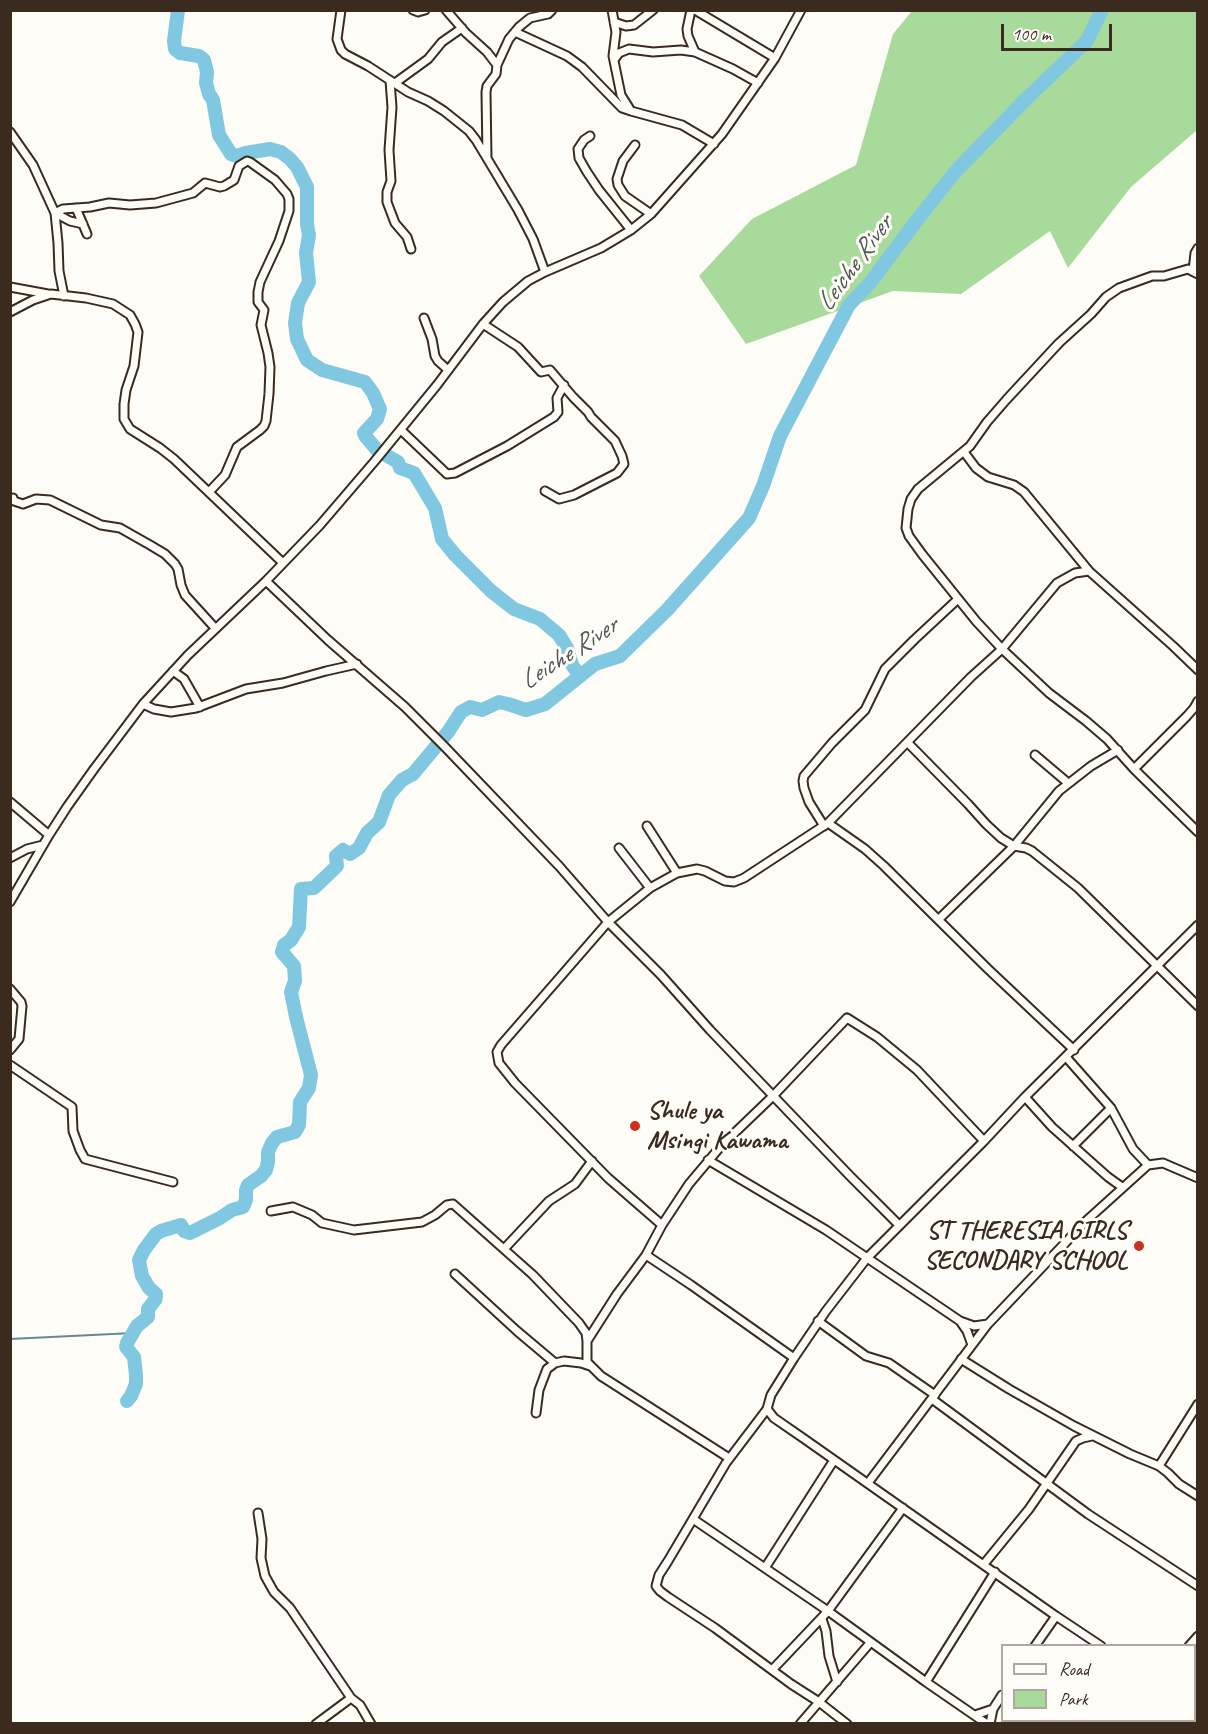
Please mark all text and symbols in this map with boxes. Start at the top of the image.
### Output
scale bar [1004,12,1115,50]
text: 100 m [1012,23,1051,45]
water label: Leiche River [810,210,900,318]
water label: Leiche River [514,611,624,697]
place label: Shule ya Msingi Kawama [647,1095,787,1156]
marker: Shule ya Msingi Kawama [628,1119,642,1133]
place label: ST THERESIA GIRLS SECONDARY SCHOOL [924,1215,1127,1276]
marker: ST THERESIA GIRLS SECONDARY SCHOOL [1132,1239,1146,1253]
legend [1001,1644,1196,1722]
text: Road [1059,1658,1089,1680]
text: Park [1059,1688,1088,1710]

